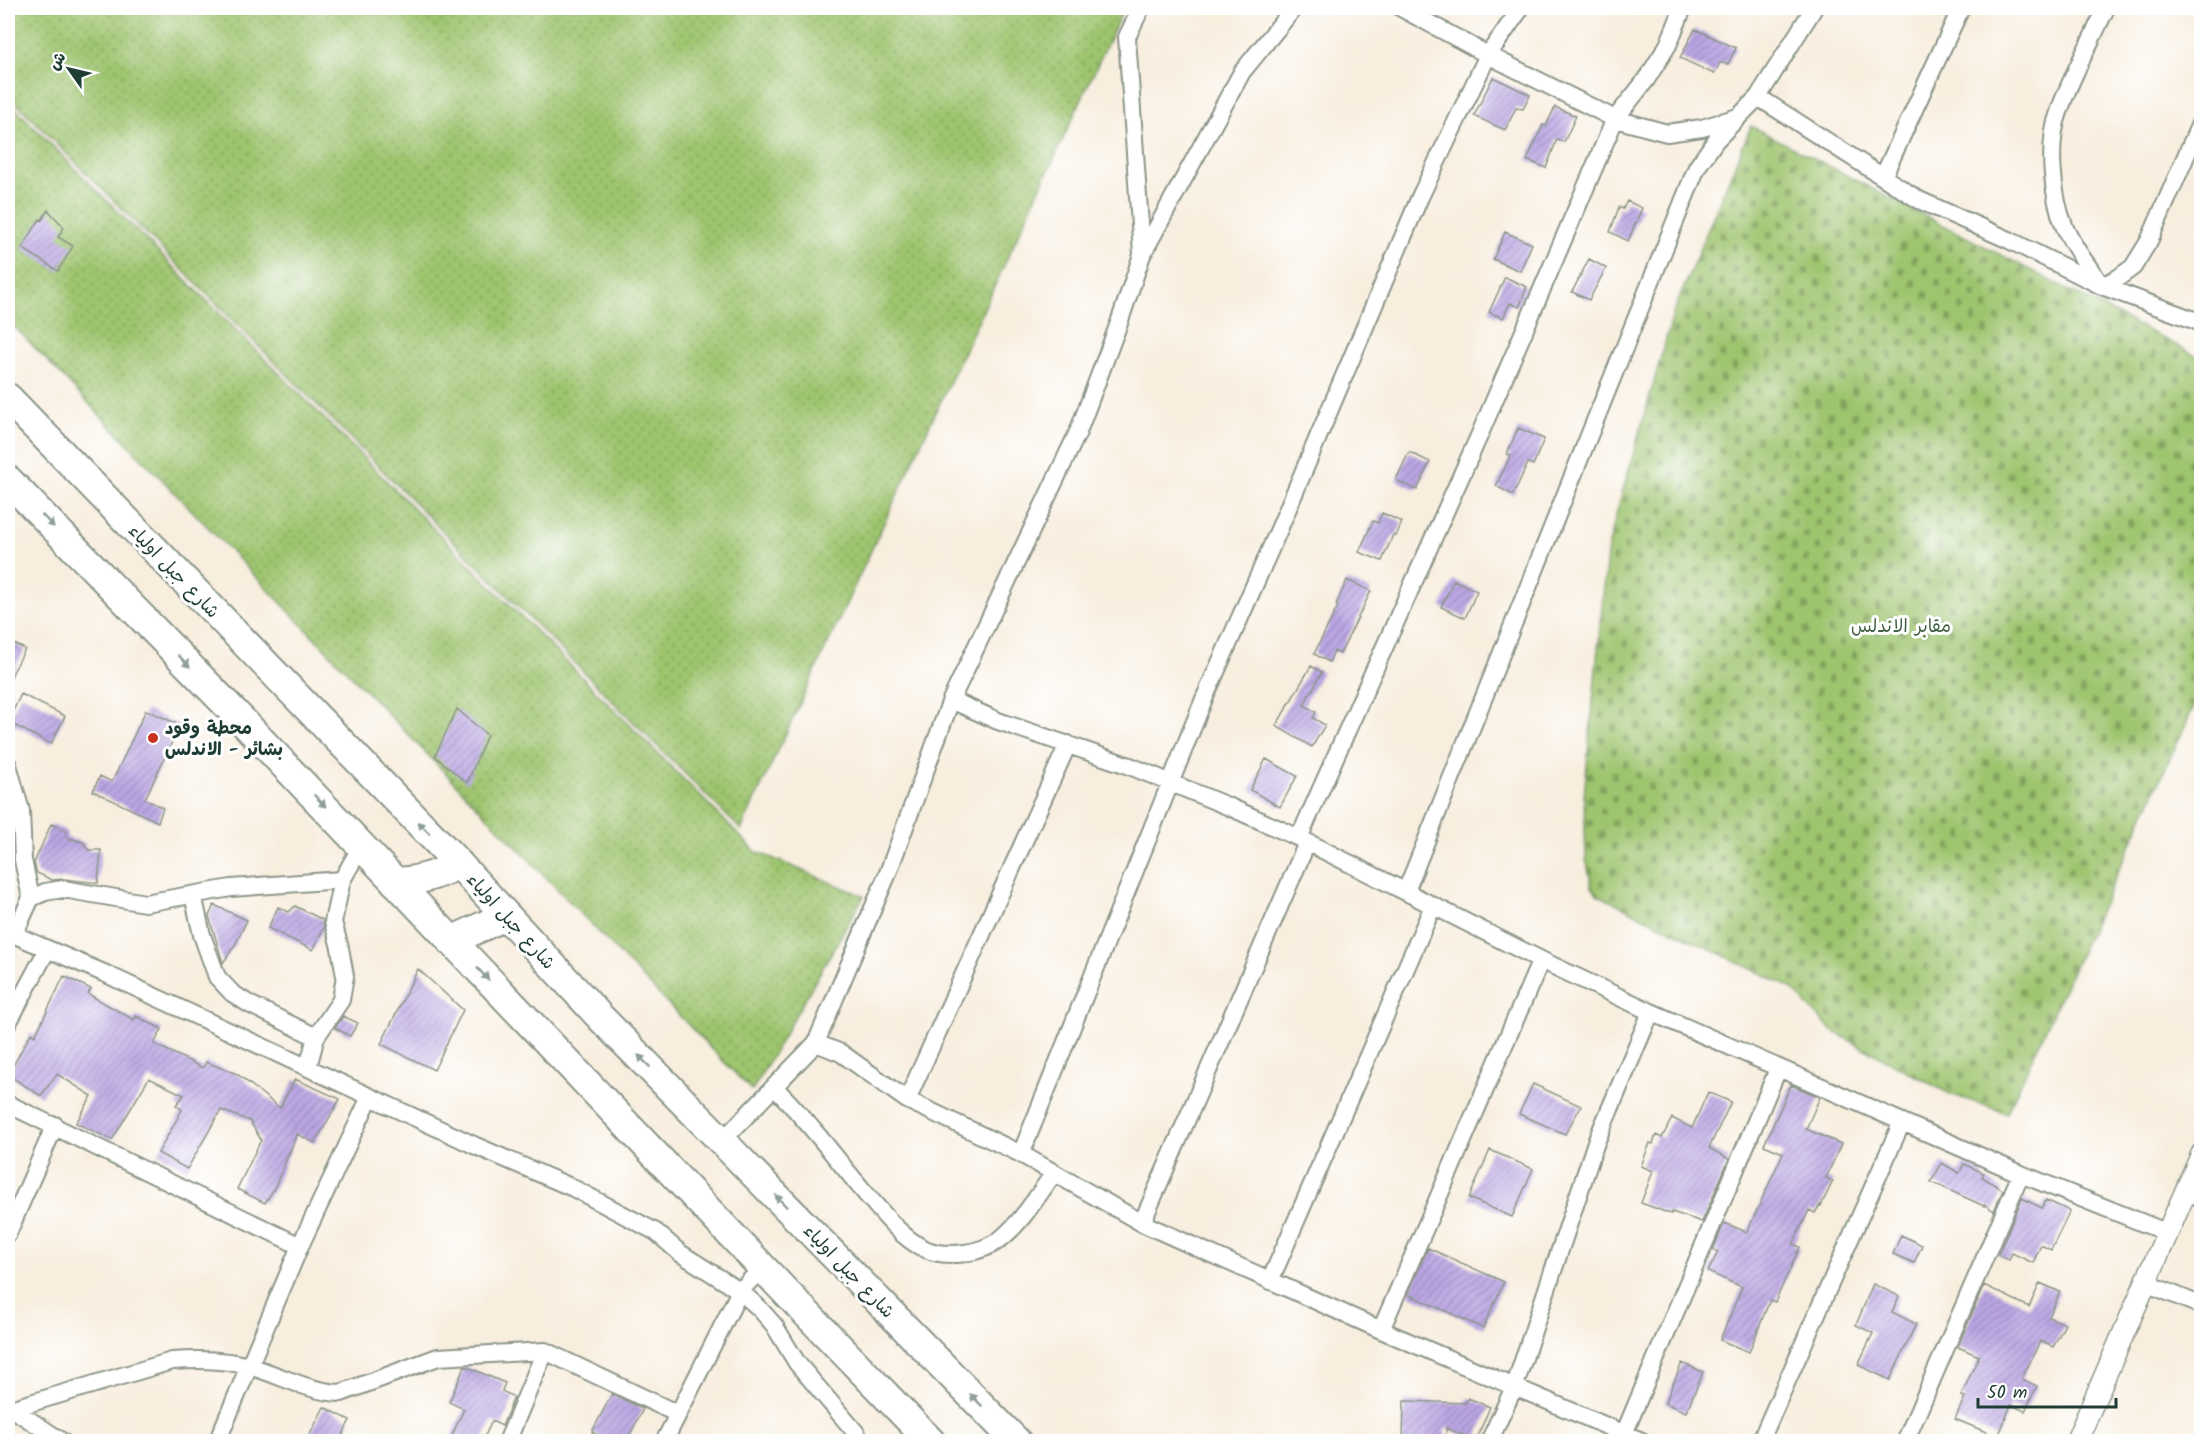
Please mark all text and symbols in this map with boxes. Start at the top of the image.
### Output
north arrow [39,39,99,99]
text: ش [43,47,73,76]
one-way arrow [41,514,55,528]
street label: شارع جبل اولياء [120,518,226,626]
park label: مقابر الاندلس [1851,613,1951,642]
one-way arrow [177,654,191,668]
place label: محطة وقود بشائر - الاندلس [165,715,283,765]
marker: محطة وقود بشائر - الاندلس [146,731,160,745]
one-way arrow [313,794,327,809]
one-way arrow [417,822,431,836]
street label: شارع جبل اولياء [458,867,561,977]
one-way arrow [475,966,489,980]
one-way arrow [638,1055,652,1069]
one-way arrow [774,1194,788,1208]
street label: شارع جبل اولياء [795,1218,901,1326]
scale bar [1978,1371,2116,1409]
text: 50 m [1987,1379,2027,1408]
one-way arrow [970,1393,984,1407]

